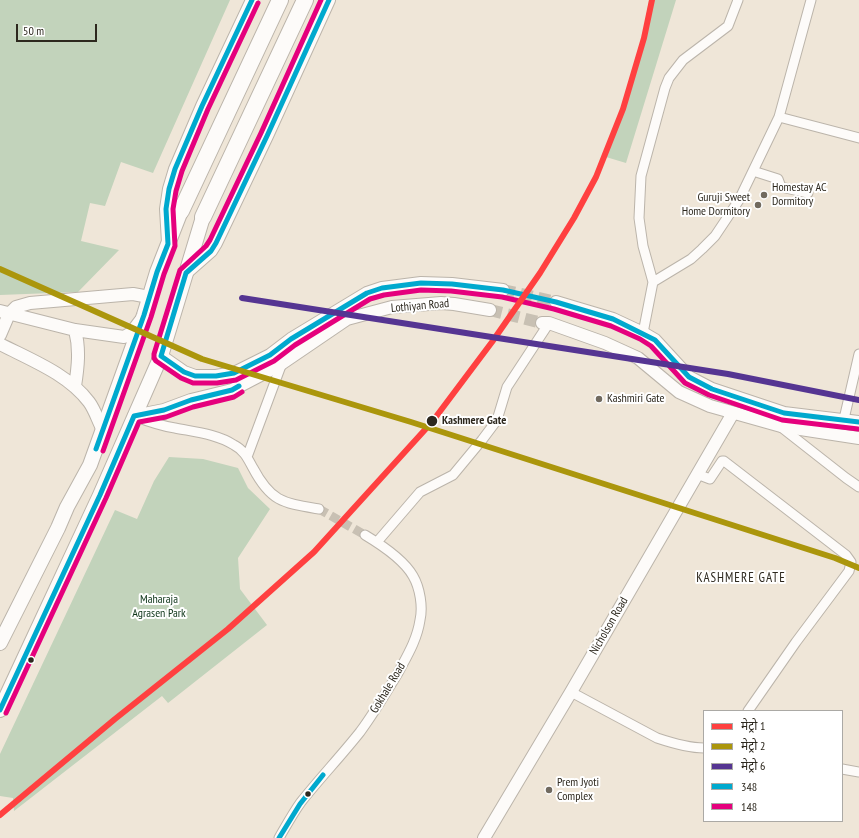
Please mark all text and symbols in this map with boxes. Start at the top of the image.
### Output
scale bar [18,16,99,42]
text: 50 m [23,23,44,38]
place label: Homestay AC Dormitory [772,181,827,209]
marker: Homestay AC Dormitory [759,190,769,200]
place label: Guruji Sweet Home Dormitory [682,191,750,219]
marker: Guruji Sweet Home Dormitory [753,200,763,210]
street label: Lothiyan Road [390,296,450,316]
place label: Kashmiri Gate [607,392,665,406]
marker: Kashmiri Gate [594,394,604,404]
marker: Kashmere Gate [425,414,439,428]
place label: Kashmere Gate [442,414,506,428]
district label: KASHMERE GATE [696,570,786,586]
park label: Maharaja Agrasen Park [132,593,186,621]
street label: Nicholson Road [587,595,631,657]
unlabelled marker [26,655,36,665]
street label: Gokhale Road [367,660,409,716]
legend [703,710,843,822]
text: मेट्रो 1 [741,718,765,733]
text: मेट्रो 2 [741,738,765,753]
text: मेट्रो 6 [741,758,765,773]
place label: Prem Jyoti Complex [557,776,599,804]
text: 348 [741,779,757,794]
marker: Prem Jyoti Complex [544,785,554,795]
unlabelled marker [303,789,313,799]
text: 148 [741,799,757,814]

